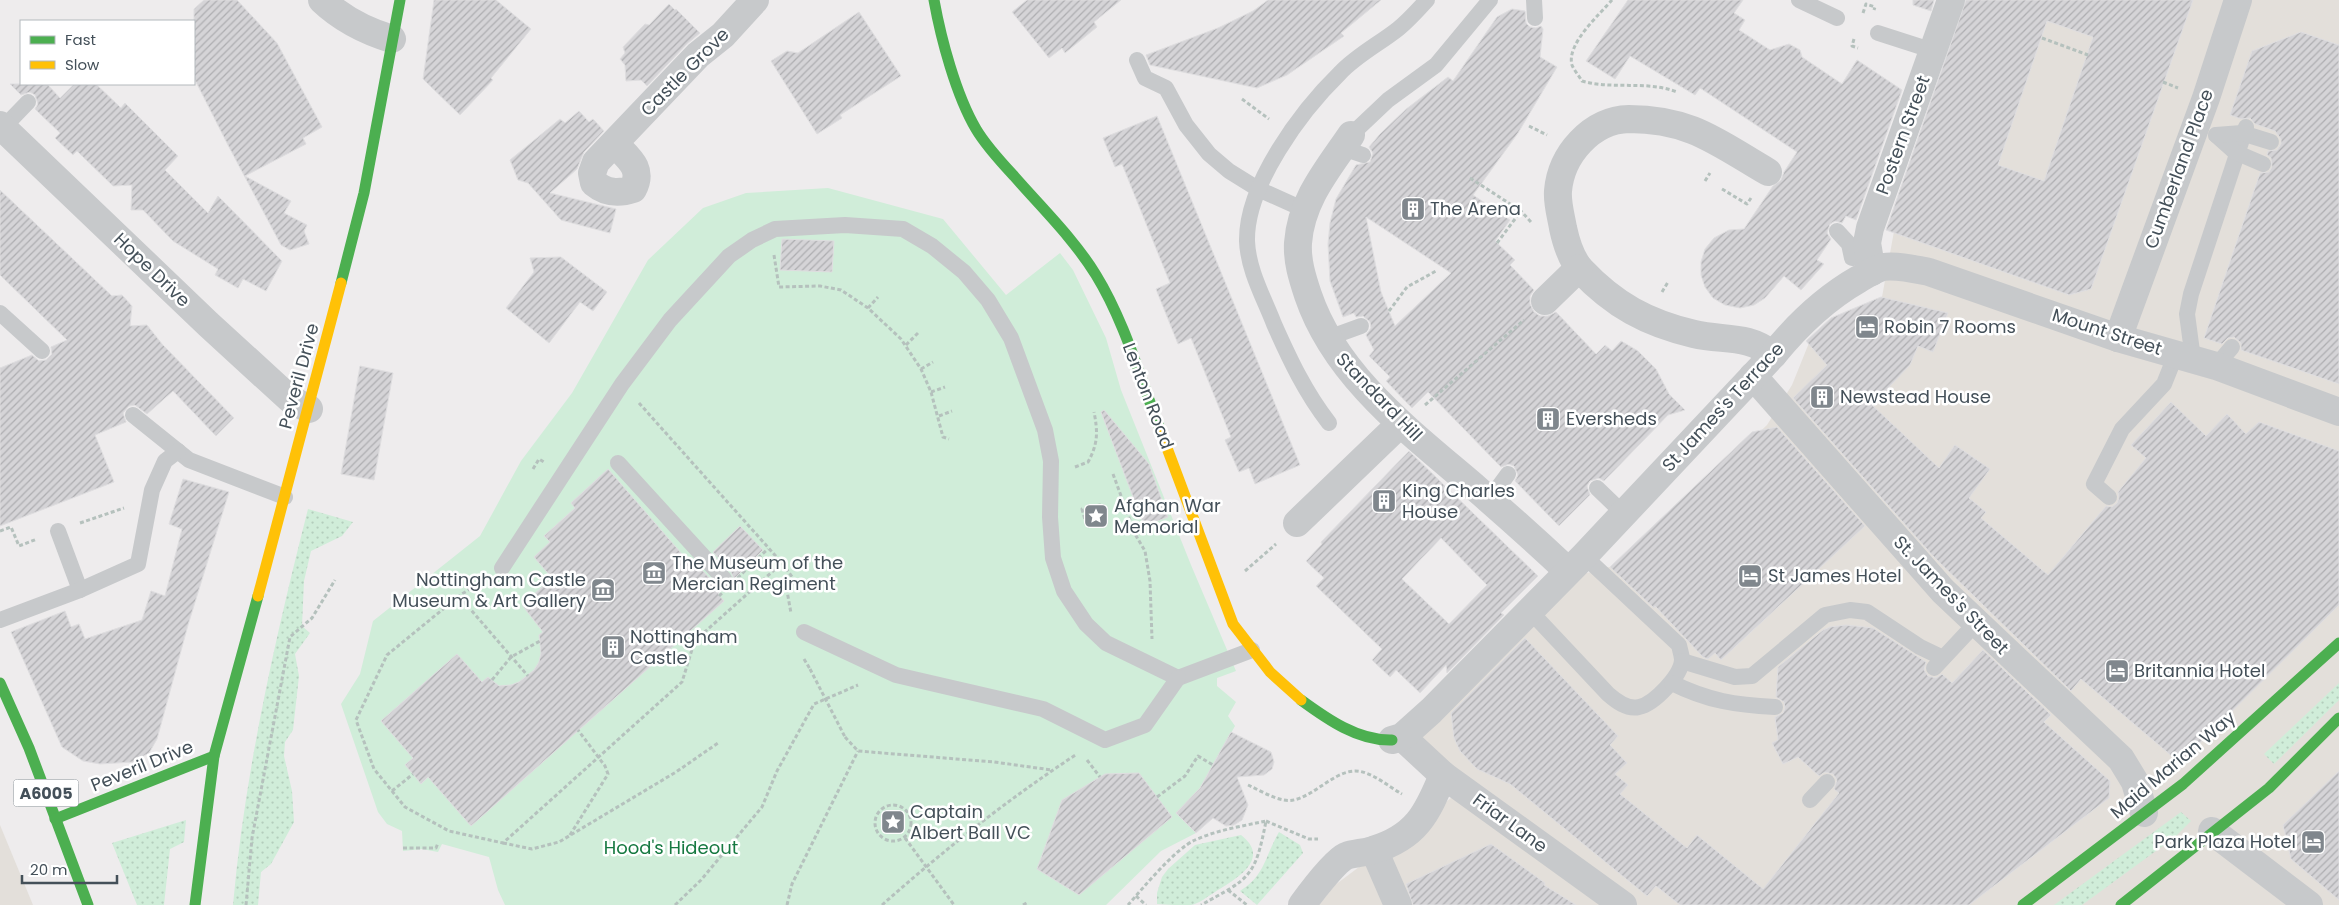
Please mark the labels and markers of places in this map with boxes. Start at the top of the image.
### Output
building icon: The Arena [1400,196,1426,222]
place label: The Arena [1430,196,1521,221]
hotel icon: Robin 7 Rooms [1854,314,1880,340]
place label: Robin 7 Rooms [1884,314,2016,339]
building icon: Newstead House [1809,384,1835,410]
place label: Newstead House [1840,384,1991,409]
building icon: Eversheds [1535,406,1561,432]
place label: Eversheds [1566,406,1657,431]
place label: King Charles House [1402,478,1515,524]
building icon: King Charles House [1371,488,1397,514]
place label: Afghan War Memorial [1114,493,1221,539]
place icon: Afghan War Memorial [1083,503,1109,529]
place label: The Museum of the Mercian Regiment [672,550,843,596]
museum icon: The Museum of the Mercian Regiment [641,560,667,586]
hotel icon: St James Hotel [1737,563,1763,589]
place label: St James Hotel [1768,563,1902,588]
place label: Nottingham Castle Museum & Art Gallery [392,567,586,613]
museum icon: Nottingham Castle Museum & Art Gallery [590,577,616,603]
place label: Nottingham Castle [630,624,738,670]
building icon: Nottingham Castle [600,634,626,660]
hotel icon: Britannia Hotel [2104,658,2130,684]
place label: Britannia Hotel [2134,658,2265,683]
place label: Captain Albert Ball VC [910,799,1031,845]
place icon: Captain Albert Ball VC [880,809,906,835]
place label: Park Plaza Hotel [2154,829,2296,854]
hotel icon: Park Plaza Hotel [2300,829,2326,855]

